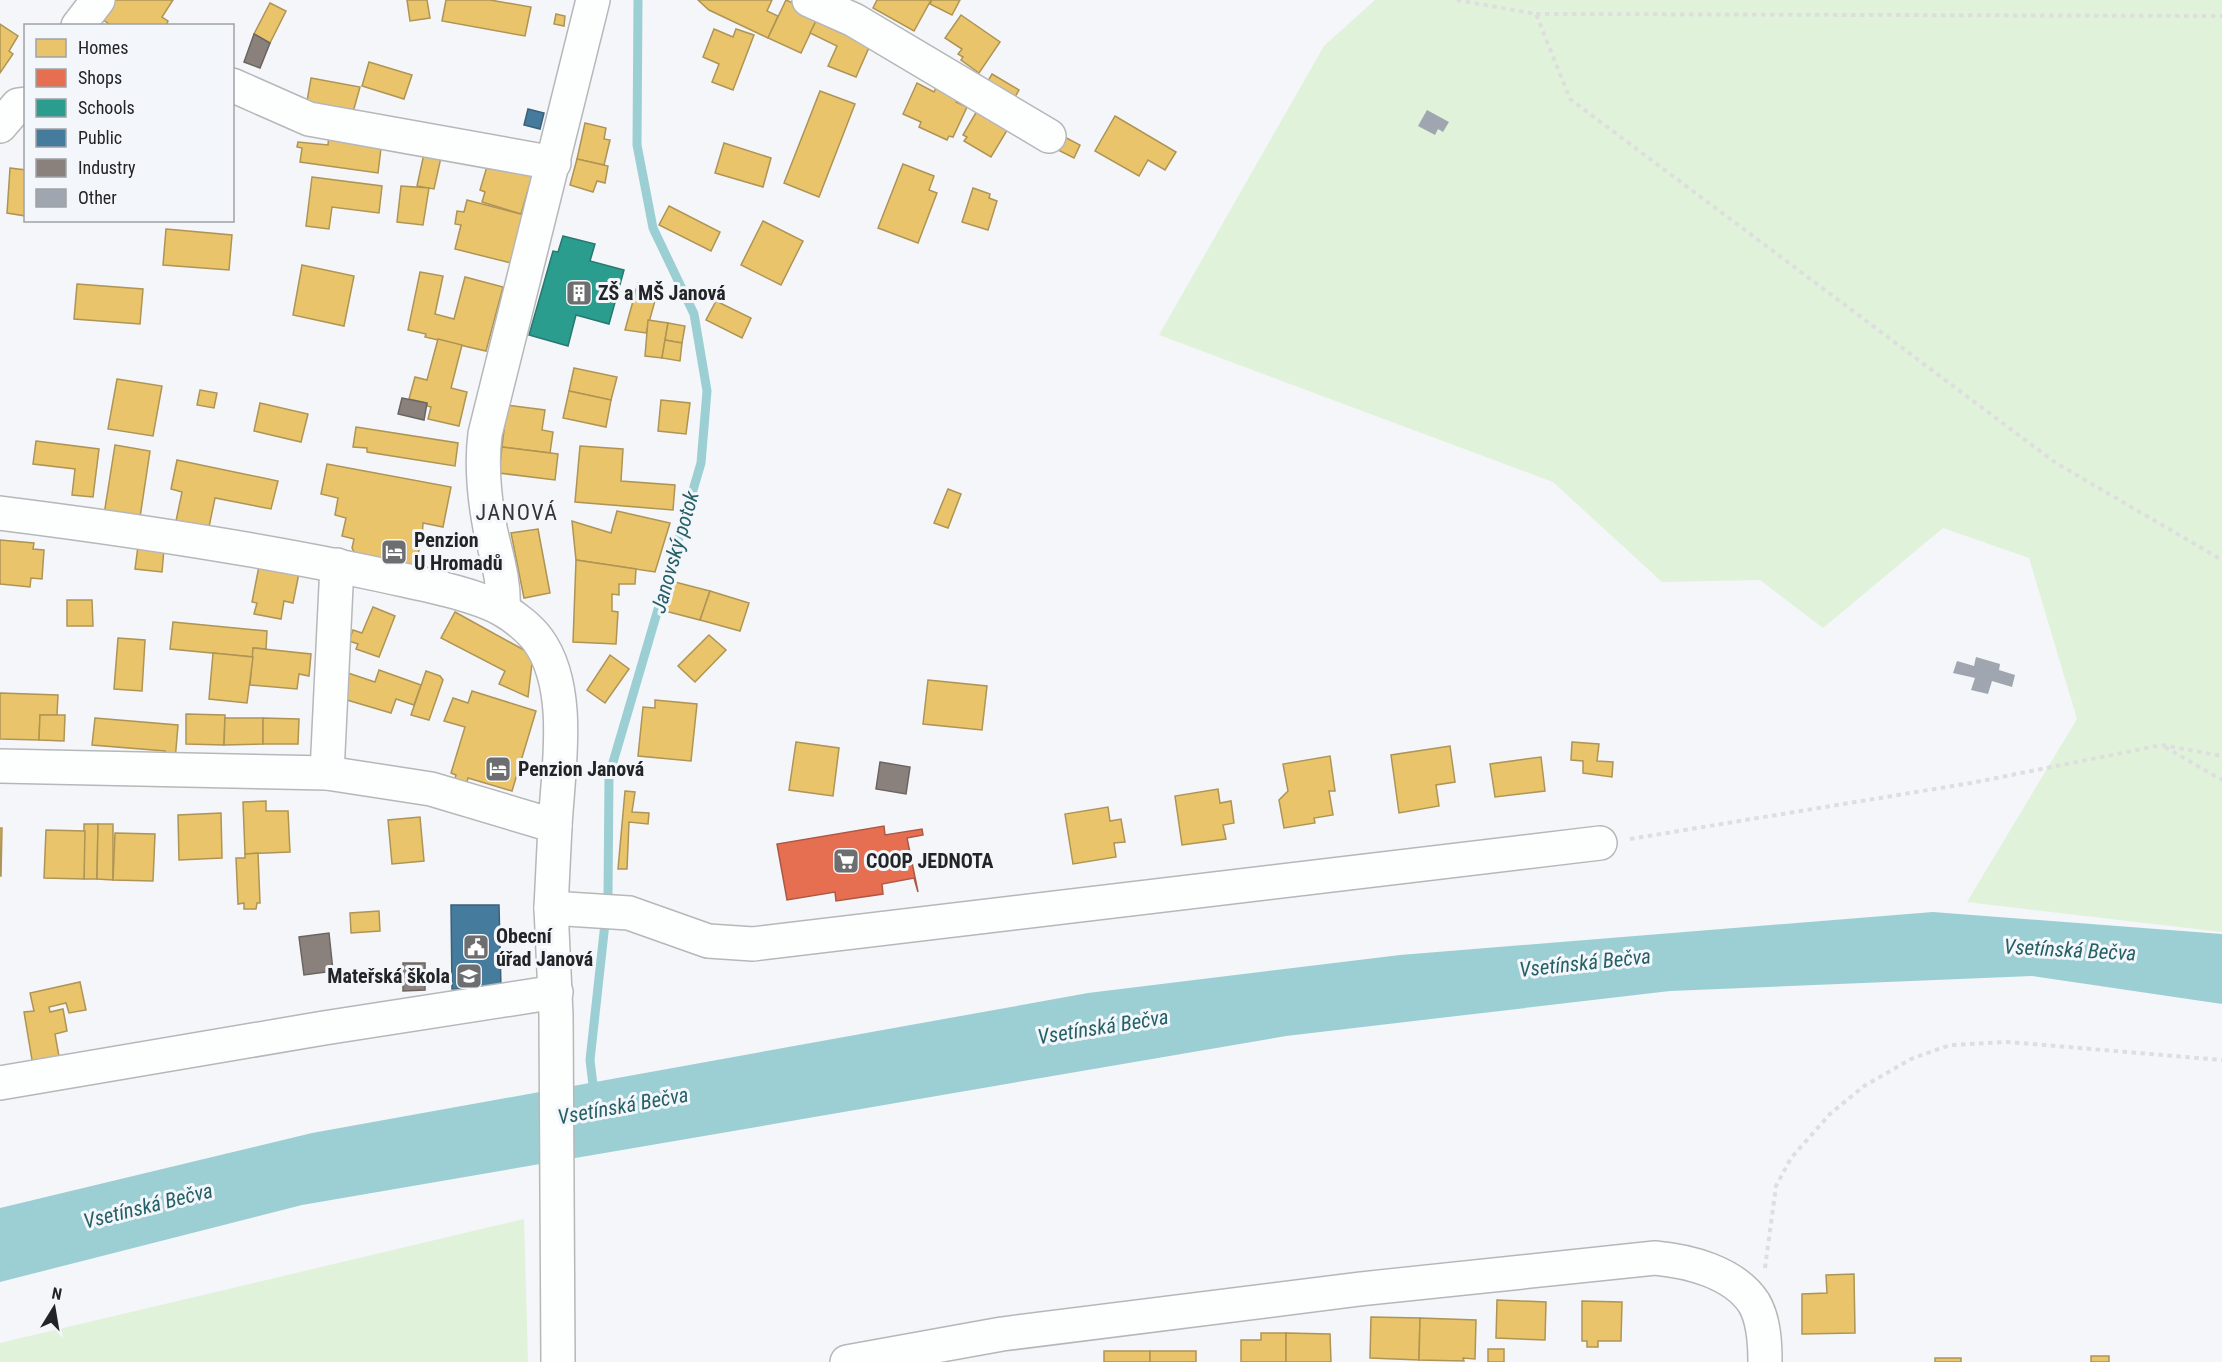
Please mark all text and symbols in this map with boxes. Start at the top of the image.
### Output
legend [24,24,234,222]
text: Homes [78,37,128,58]
text: Shops [78,67,122,88]
text: Schools [78,97,135,118]
text: Public [78,127,122,148]
text: Industry [78,157,136,178]
text: Other [78,187,117,208]
building icon: ZŠ a MŠ Janová [564,278,594,308]
place label: ZŠ a MŠ Janová [598,281,726,305]
water label: Janovský potok [646,488,704,616]
district label: JANOVÁ [476,500,558,525]
place label: Penzion U Hromadů [414,528,503,575]
hotel icon: Penzion U Hromadů [379,537,409,567]
hotel icon: Penzion Janová [483,754,513,784]
place label: Penzion Janová [518,757,644,781]
supermarket icon: COOP JEDNOTA [831,846,861,876]
place label: COOP JEDNOTA [866,849,994,873]
place label: Obecní úřad Janová [496,924,593,971]
public building icon: Obecní úřad Janová [461,932,491,962]
water label: Vsetínská Bečva [2003,935,2137,965]
water label: Vsetínská Bečva [1518,944,1652,982]
school or university icon: Mateřská škola [454,961,484,991]
place label: Mateřská škola [327,964,450,988]
water label: Vsetínská Bečva [1036,1005,1170,1049]
water label: Vsetínská Bečva [556,1083,690,1129]
water label: Vsetínská Bečva [81,1178,215,1234]
north arrow [24,1278,84,1338]
text: N [50,1284,63,1304]

